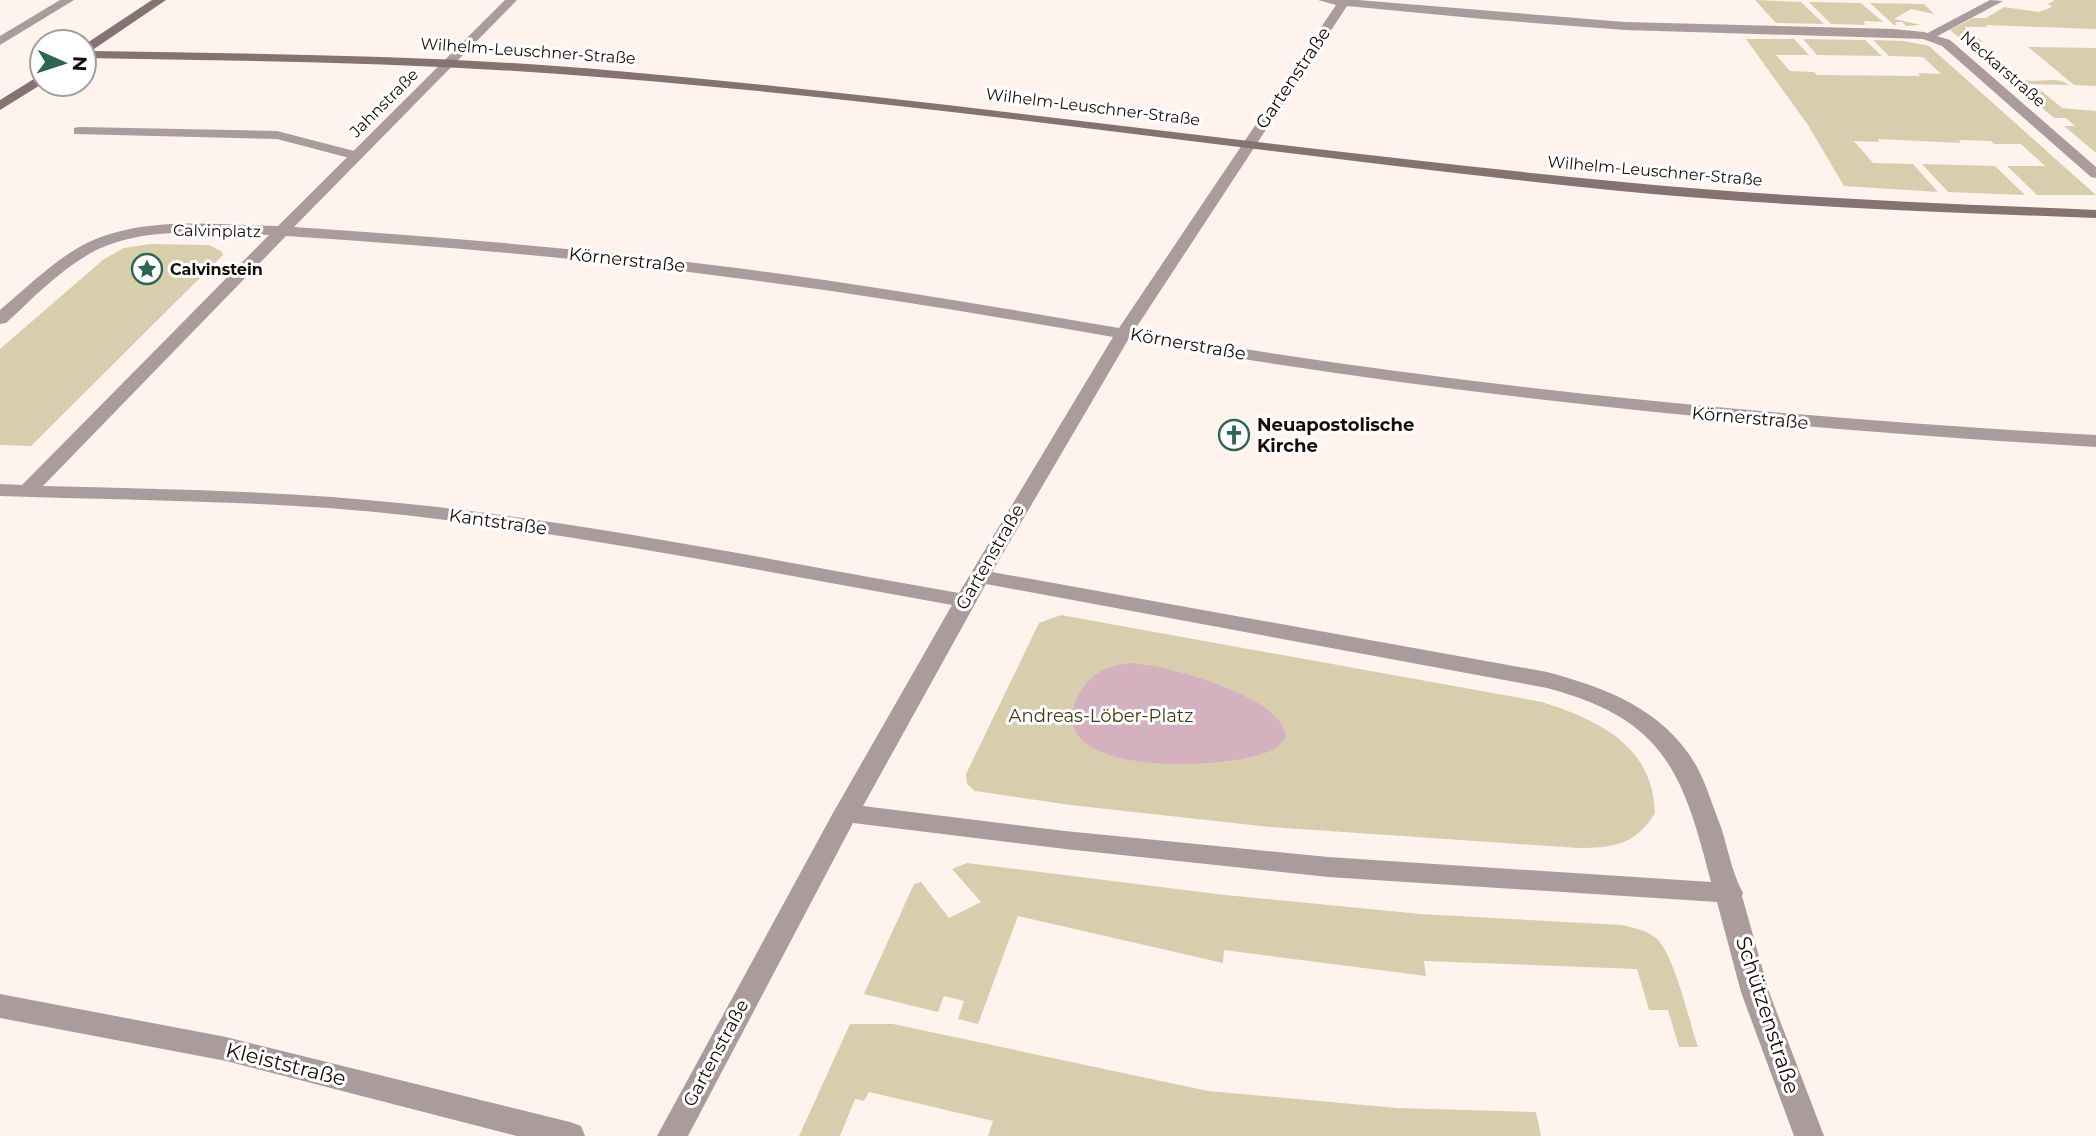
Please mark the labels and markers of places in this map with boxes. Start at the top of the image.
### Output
place icon: Calvinstein [130,252,164,286]
place label: Calvinstein [170,260,263,279]
place label: Neuapostolische Kirche [1257,414,1414,457]
church icon: Neuapostolische Kirche [1217,418,1251,452]

